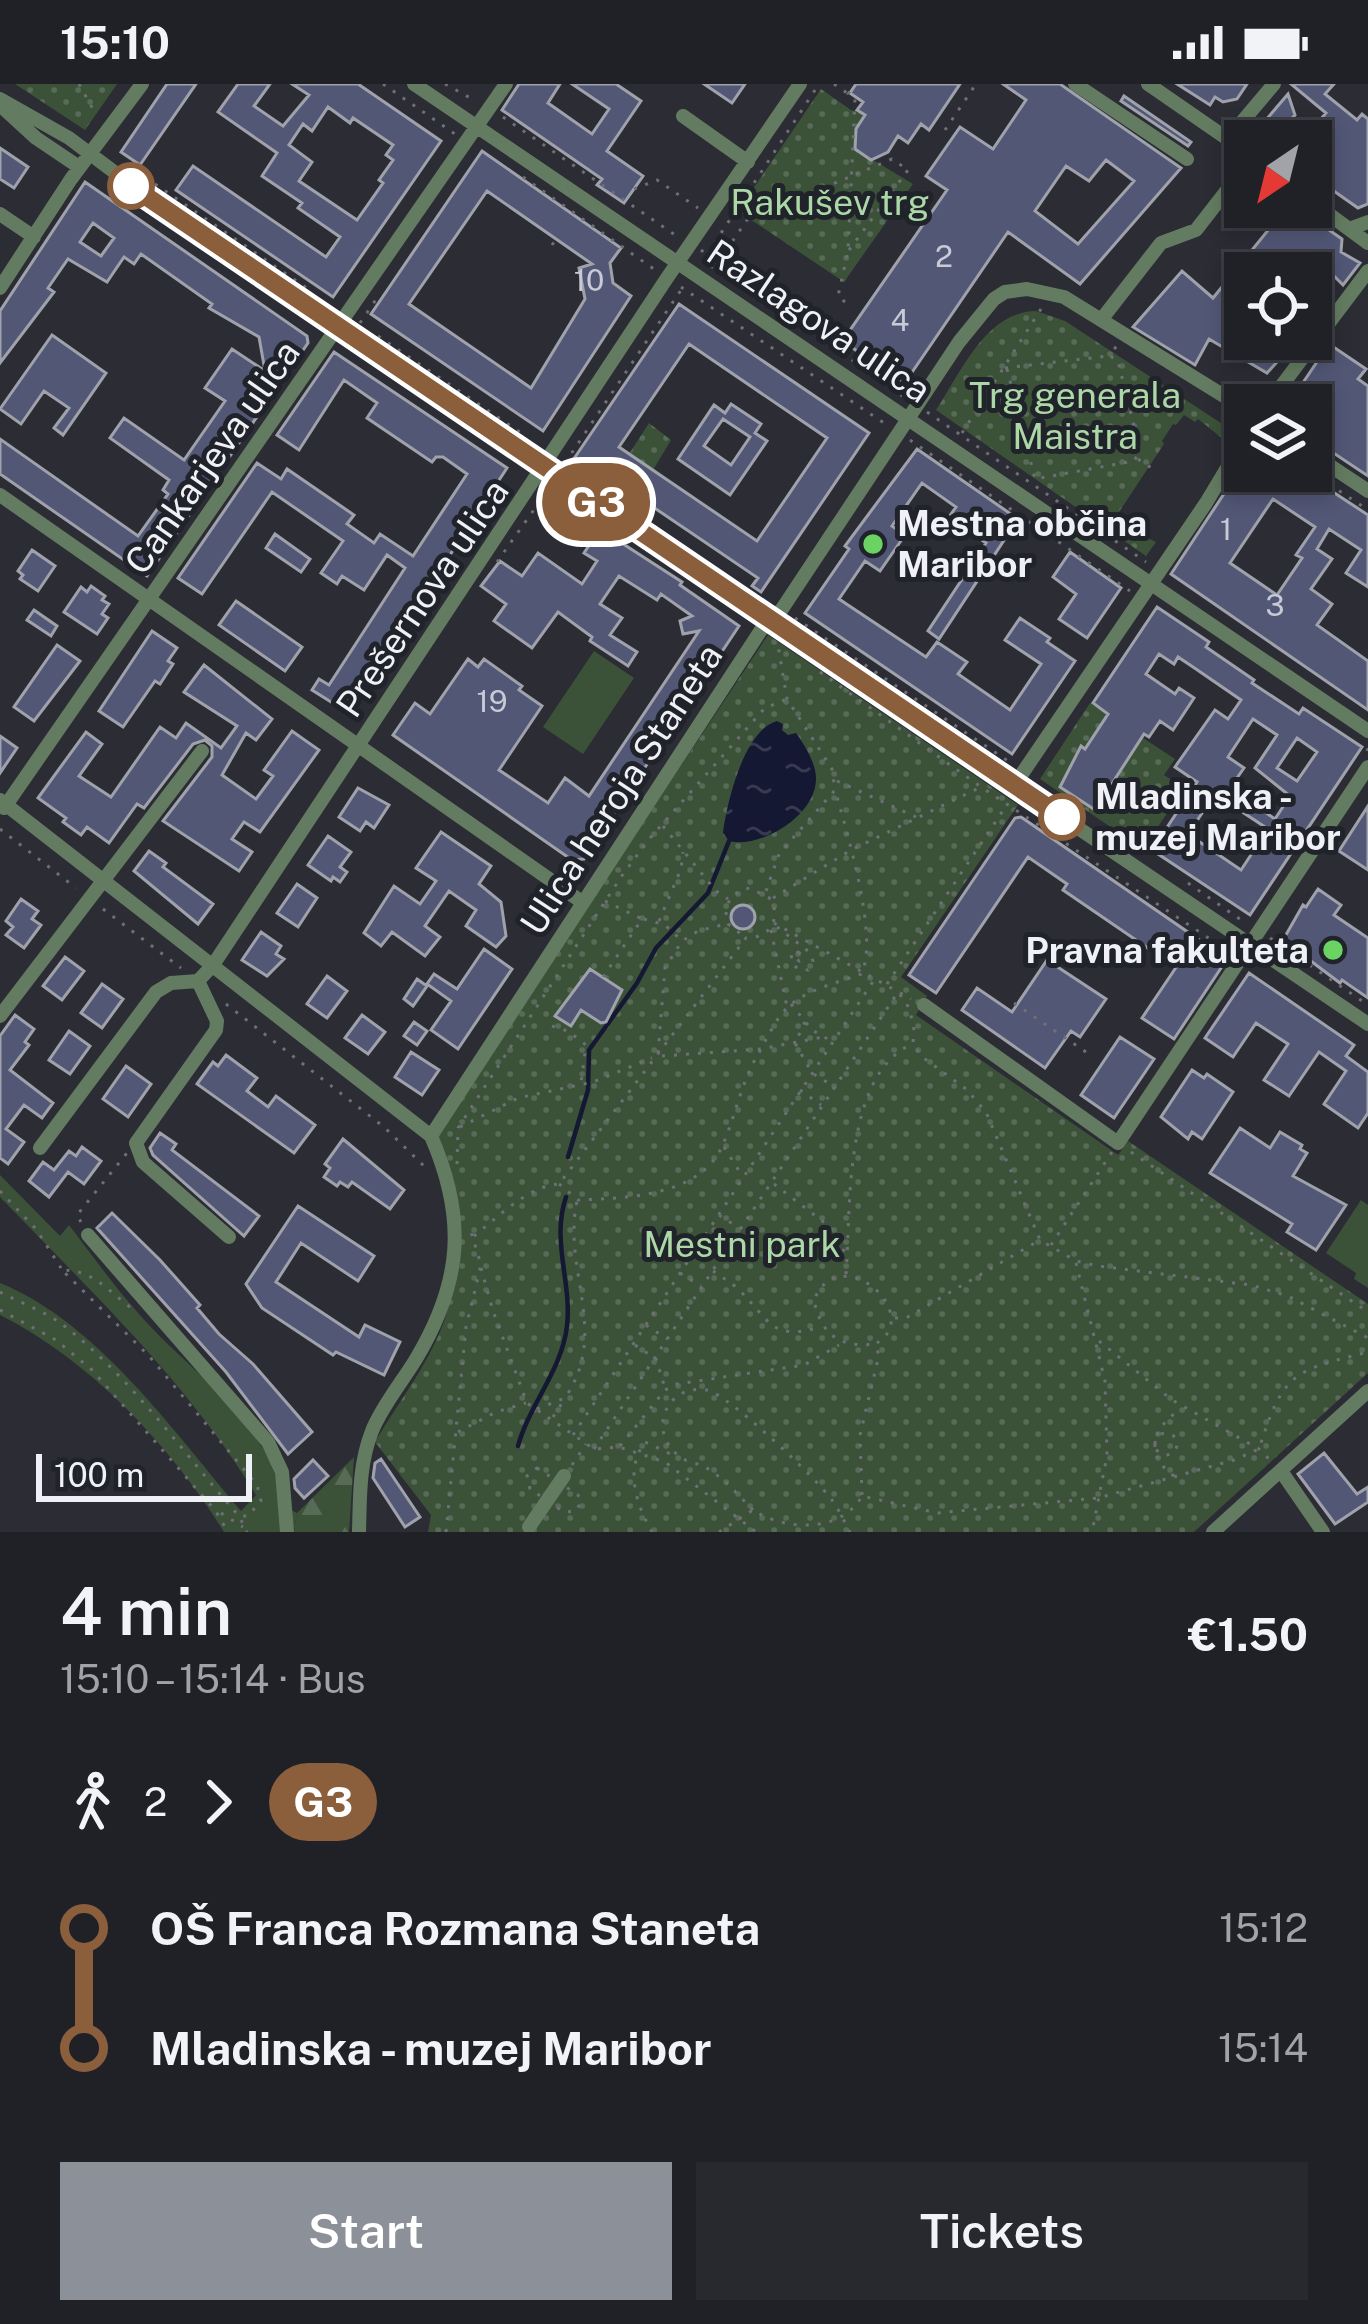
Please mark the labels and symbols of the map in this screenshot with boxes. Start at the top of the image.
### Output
north arrow [1224,120,1332,228]
unlabelled marker [109,164,153,208]
park label: Rakušev trg [730,181,930,223]
street label: Razlagova ulica [699,231,939,411]
house number: 2 [935,238,953,274]
house number: 10 [574,262,604,298]
house number: 4 [891,302,909,338]
street label: Cankarjeva ulica [116,332,308,582]
park label: Trg generala Maistra [969,374,1181,457]
line badge: G3 [542,463,650,541]
street label: Prešernova ulica [327,472,517,724]
place label: Mestna občina Maribor [897,502,1147,585]
house number: 1 [1220,511,1232,547]
marker: Mestna občina Maribor [860,531,886,557]
house number: 3 [1266,587,1284,623]
street label: Ulica heroja Staneta [511,636,731,942]
house number: 19 [477,683,507,719]
place label: Mladinska - muzej Maribor [1095,775,1341,858]
marker: Mladinska - muzej Maribor [1040,795,1084,839]
place label: Pravna fakulteta [1025,929,1309,971]
marker: Pravna fakulteta [1320,937,1346,963]
park label: Mestni park [643,1223,841,1265]
scale bar [36,1448,252,1501]

